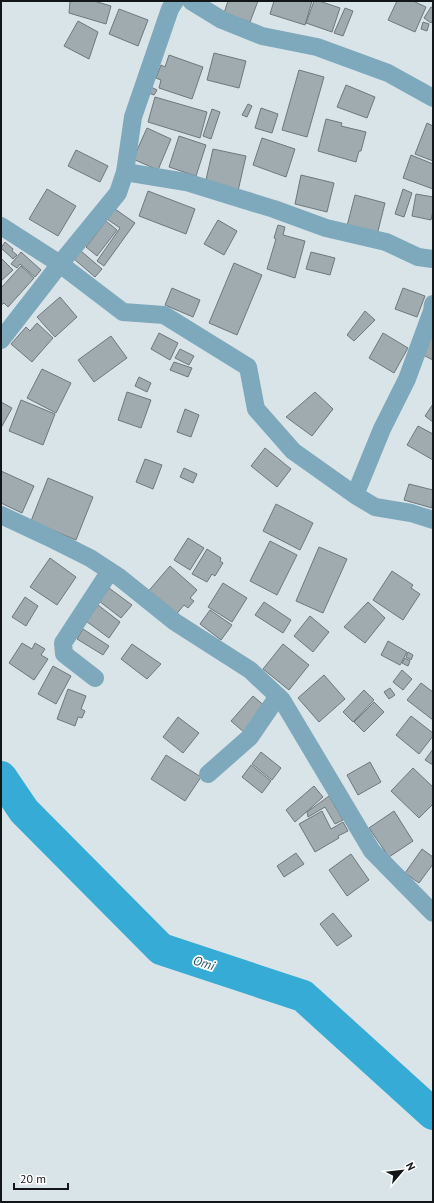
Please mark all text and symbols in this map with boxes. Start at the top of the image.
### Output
water label: Omi [191,952,218,975]
north arrow [382,1151,422,1191]
text: N [403,1160,419,1173]
scale bar [14,1165,68,1191]
text: 20 m [20,1171,46,1186]

